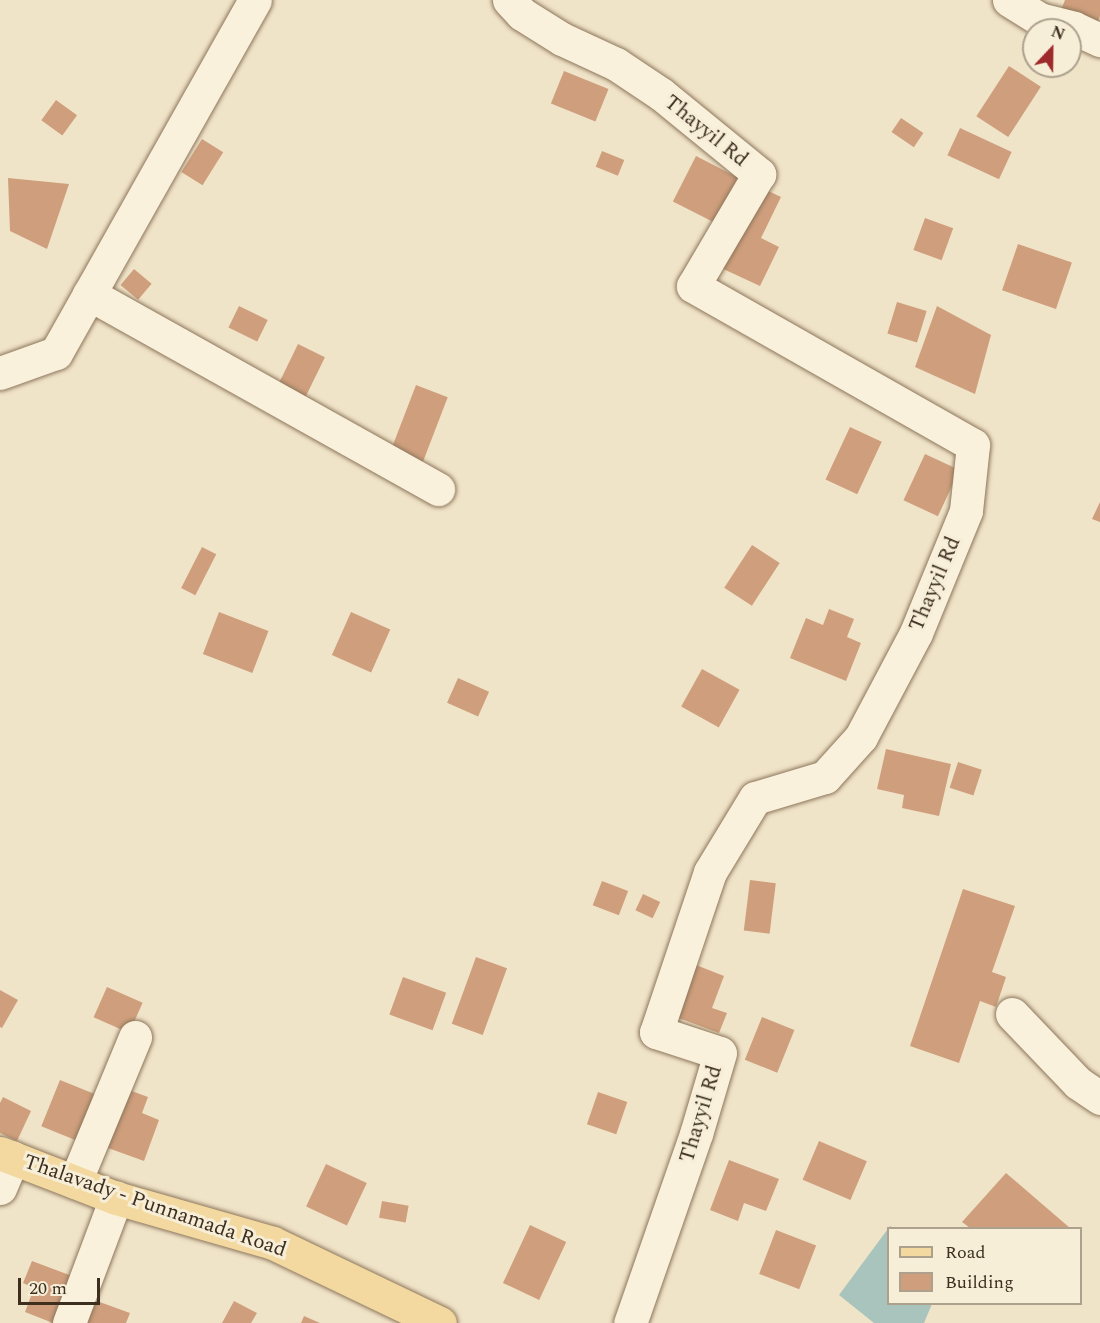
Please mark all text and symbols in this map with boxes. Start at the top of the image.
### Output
north arrow [1022,18,1082,78]
text: N [1047,20,1069,47]
street label: Thayyil Rd [659,90,753,172]
street label: Thayyil Rd [904,533,966,635]
street label: Thayyil Rd [674,1062,728,1166]
street label: Thalavady - Punnamada Road [20,1149,290,1263]
legend [887,1227,1082,1305]
text: Road [945,1239,986,1266]
scale bar [21,1266,104,1304]
text: Building [945,1269,1014,1296]
text: 20 m [29,1275,67,1302]

